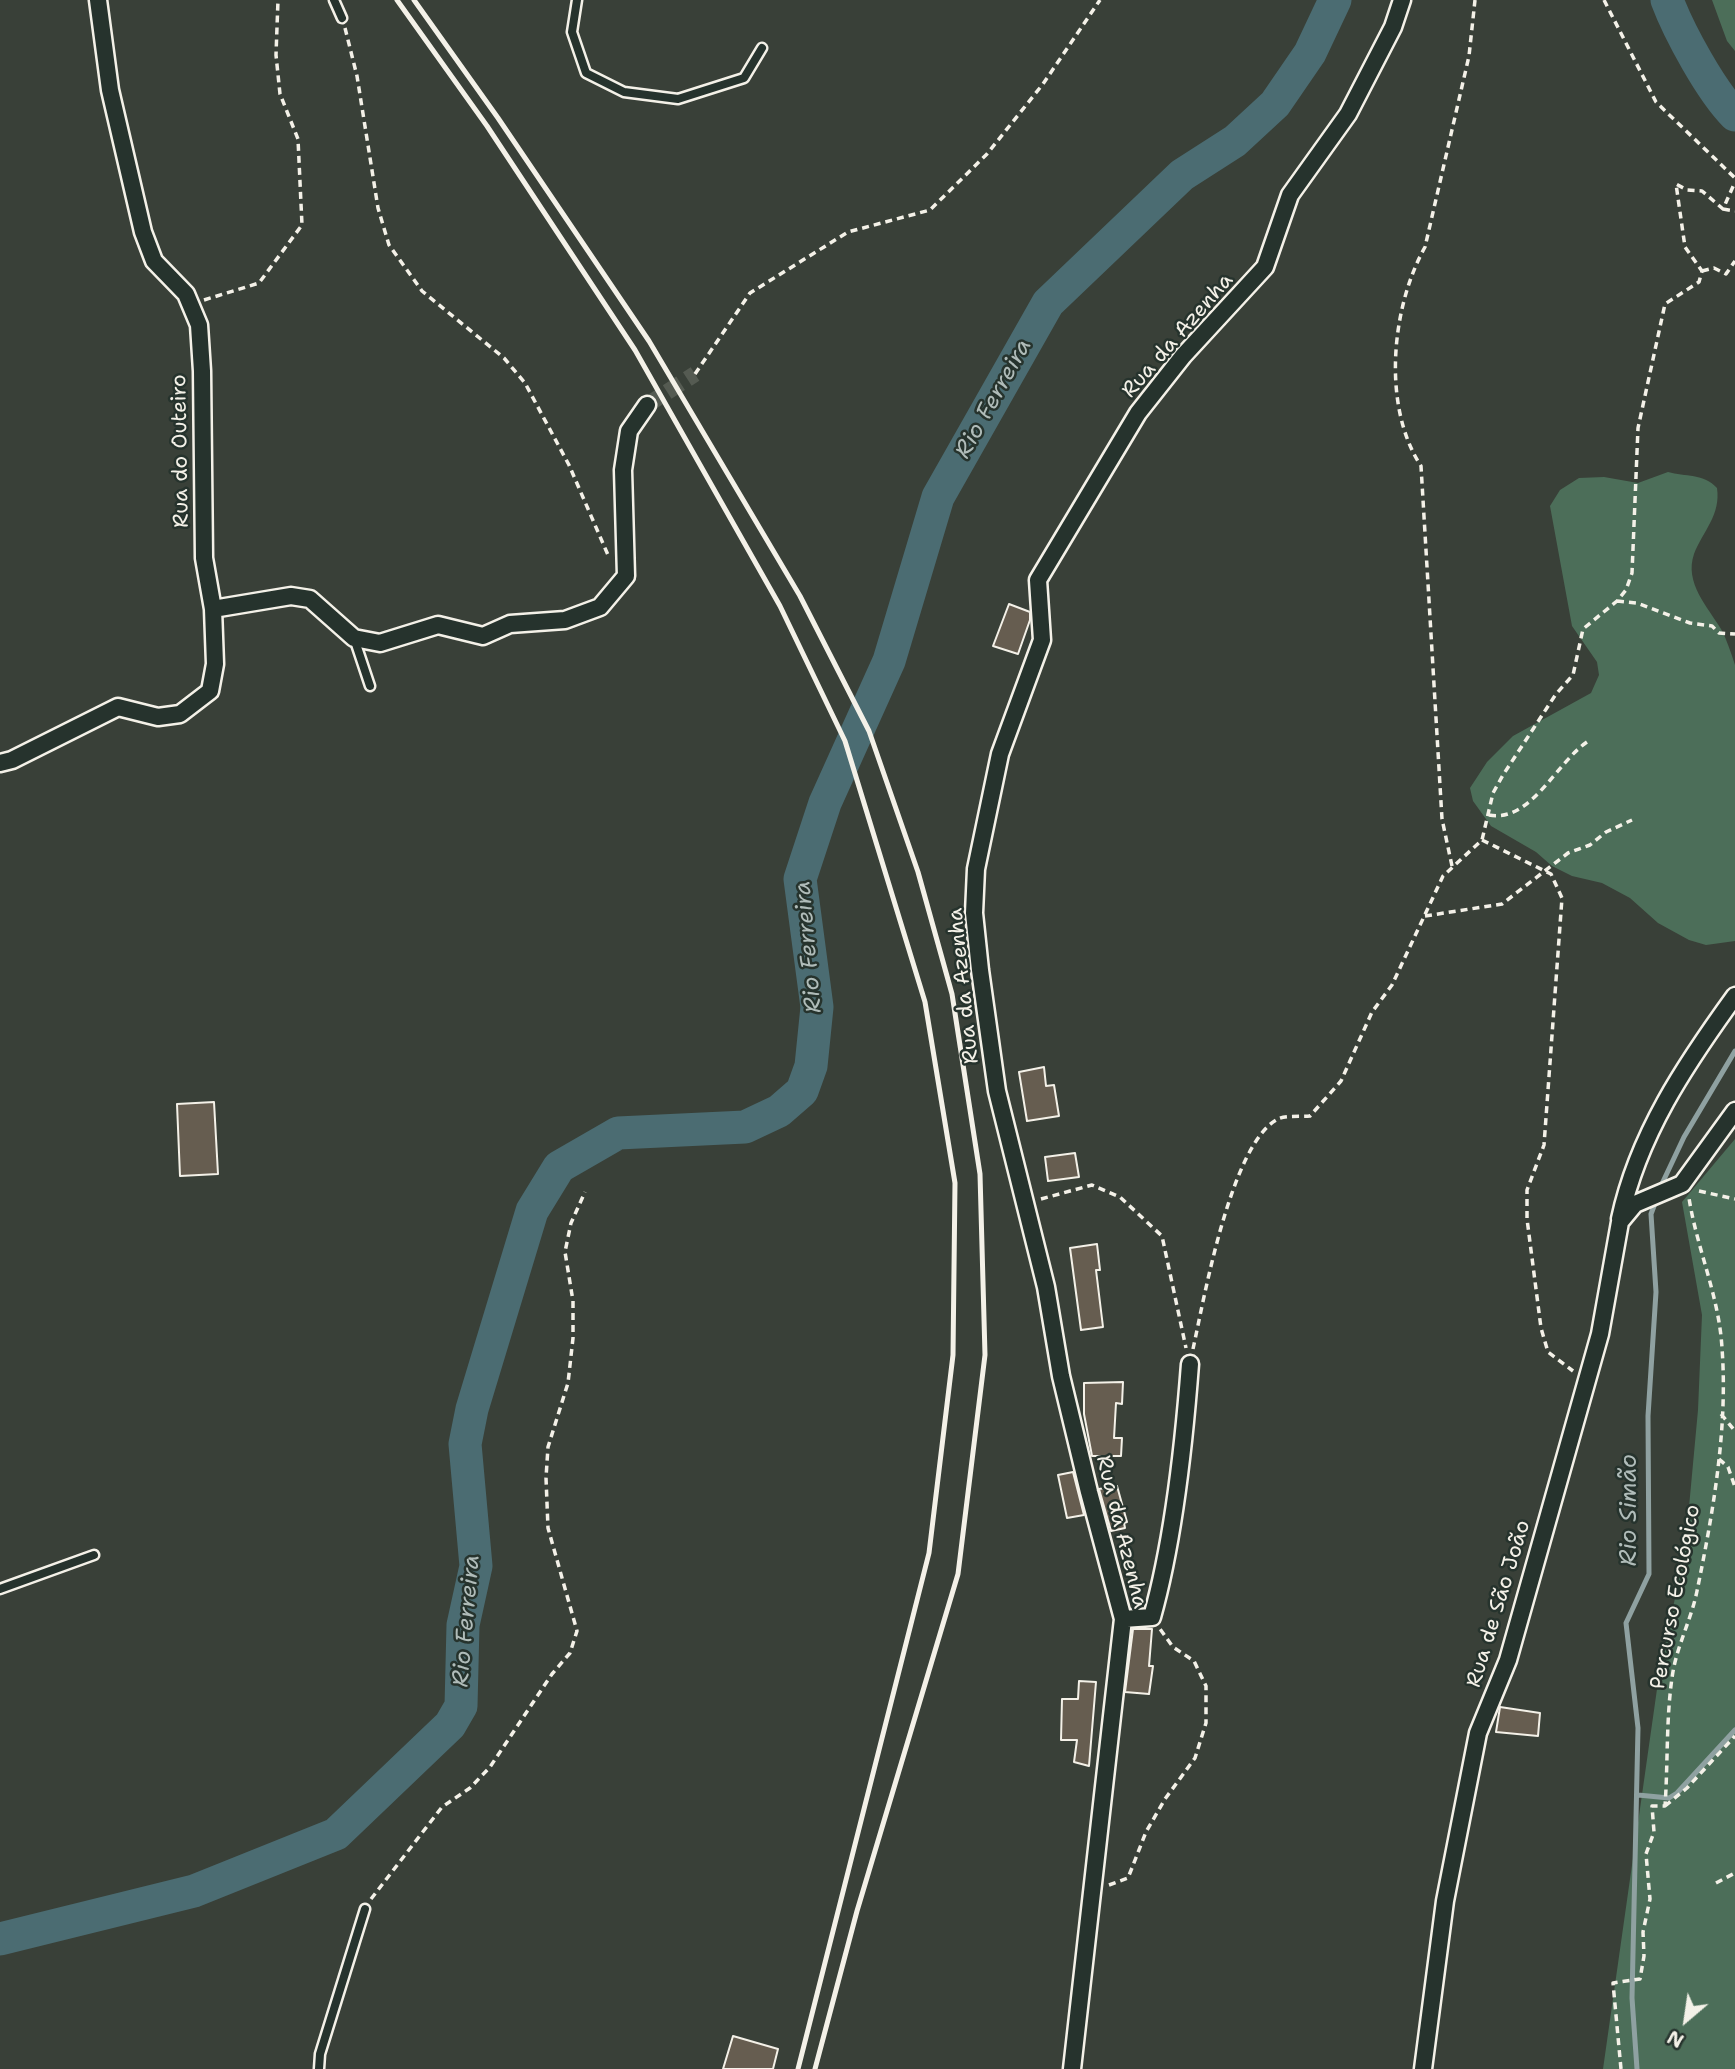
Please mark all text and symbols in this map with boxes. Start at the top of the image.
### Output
street label: Rua da Azenha [1117,269,1239,403]
water label: Rio Ferreira [950,334,1038,464]
street label: Rua do Outeiro [167,374,195,528]
water label: Rio Ferreira [789,880,829,1014]
street label: Rua da Azenha [943,907,985,1065]
street label: Rua da Azenha [1090,1453,1152,1611]
water label: Rio Simão [1616,1454,1644,1566]
street label: Percurso Ecológico [1646,1502,1706,1692]
street label: Rua de São João [1462,1517,1536,1691]
water label: Rio Ferreira [447,1554,487,1688]
north arrow [1651,1985,1721,2055]
text: N [1663,2024,1688,2053]

